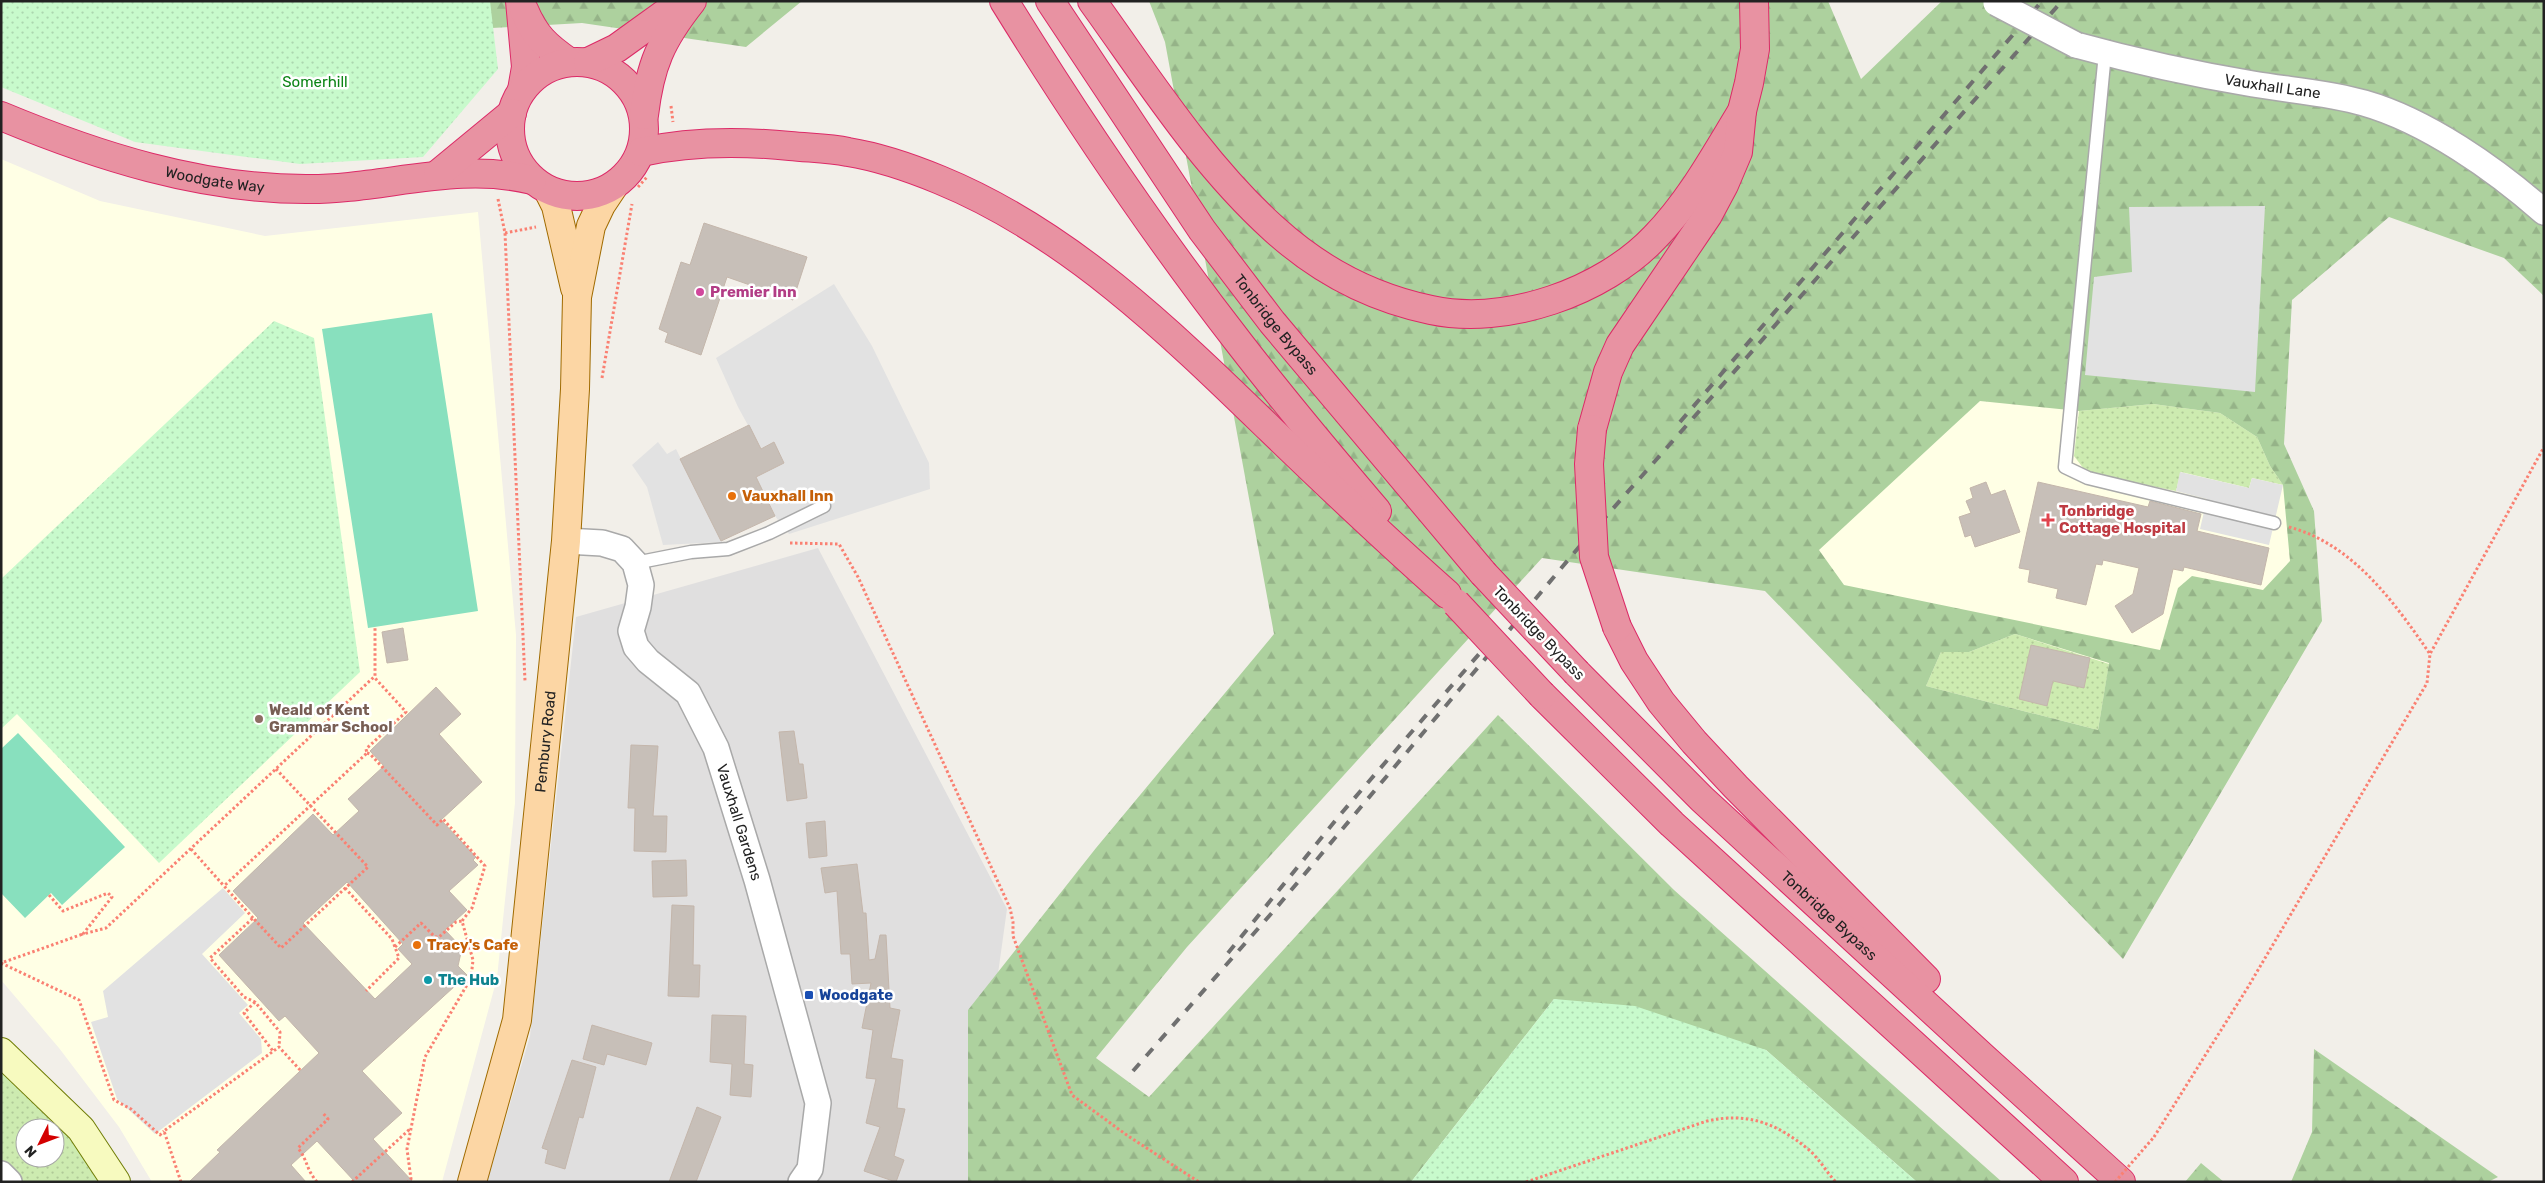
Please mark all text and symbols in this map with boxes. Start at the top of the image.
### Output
street label: Vauxhall Lane [2223,70,2322,103]
park label: Somerhill [282,73,348,91]
street label: Woodgate Way [163,163,266,196]
street label: Tonbridge Bypass [1230,271,1322,379]
place label: Premier Inn [710,283,797,301]
marker: Premier Inn [694,286,706,298]
place label: Vauxhall Inn [742,487,833,505]
marker: Vauxhall Inn [726,490,738,502]
place label: Tonbridge Cottage Hospital [2059,502,2186,537]
marker: Tonbridge Cottage Hospital [2041,513,2055,527]
street label: Tonbridge Bypass [1489,582,1589,684]
street label: Pembury Road [531,690,560,793]
place label: Weald of Kent Grammar School [269,701,393,736]
marker: Weald of Kent Grammar School [253,713,265,725]
street label: Vauxhall Gardens [713,762,766,883]
street label: Tonbridge Bypass [1777,867,1881,965]
place label: Tracy's Cafe [427,936,518,954]
marker: Tracy's Cafe [411,939,423,951]
place label: The Hub [438,971,499,989]
marker: The Hub [422,974,434,986]
place label: Woodgate [819,986,893,1004]
marker: Woodgate [803,989,815,1001]
north arrow [15,1118,65,1168]
text: N [21,1142,40,1161]

